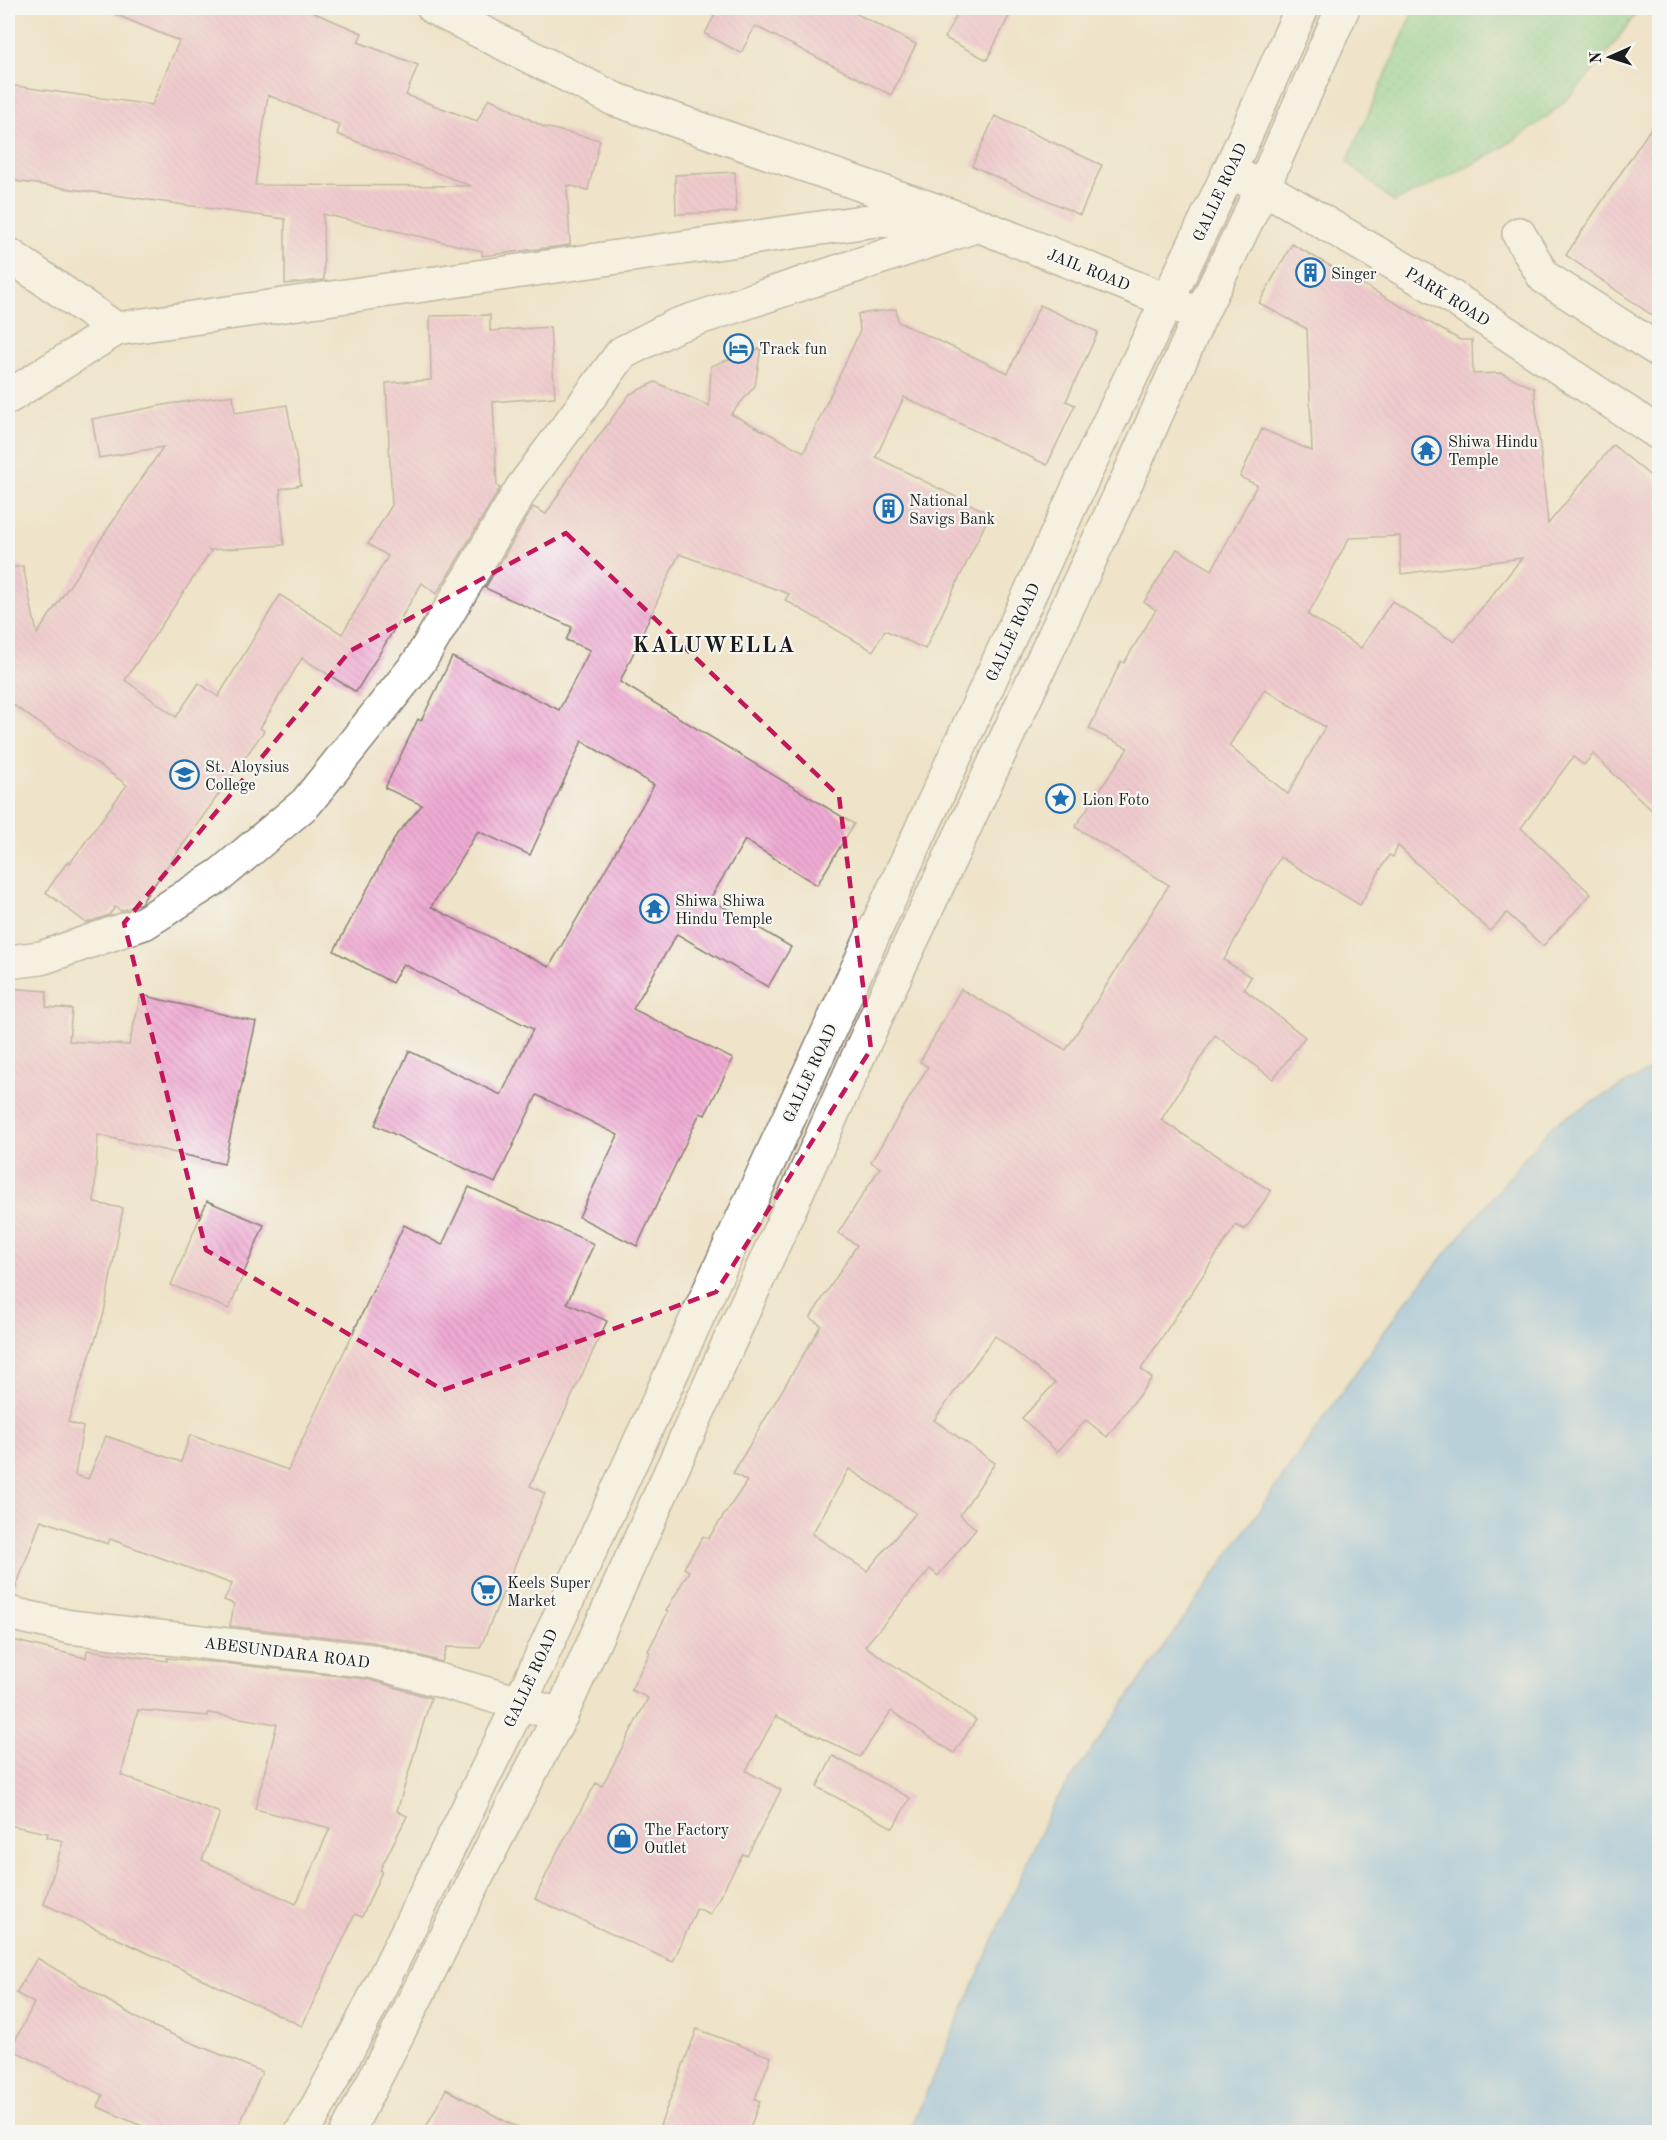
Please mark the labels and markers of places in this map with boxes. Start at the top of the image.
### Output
building icon: Singer [1294,257,1326,289]
place label: Singer [1331,267,1377,283]
hotel icon: Track fun [722,332,754,364]
place label: Track fun [759,342,827,358]
temple icon: Shiwa Hindu Temple [1411,434,1443,466]
place label: Shiwa Hindu Temple [1448,435,1538,469]
building icon: National Savigs Bank [872,493,904,525]
place label: National Savigs Bank [909,494,995,528]
school or university icon: St. Aloysius College [168,759,200,791]
place label: St. Aloysius College [205,760,289,794]
place icon: Lion Foto [1045,783,1077,815]
place label: Lion Foto [1082,793,1149,809]
temple icon: Shiwa Shiwa Hindu Temple [638,893,670,925]
place label: Shiwa Shiwa Hindu Temple [675,894,772,928]
supermarket icon: Keels Super Market [470,1575,502,1607]
place label: Keels Super Market [507,1576,591,1610]
shop icon: The Factory Outlet [607,1822,639,1854]
place label: The Factory Outlet [644,1823,730,1857]

